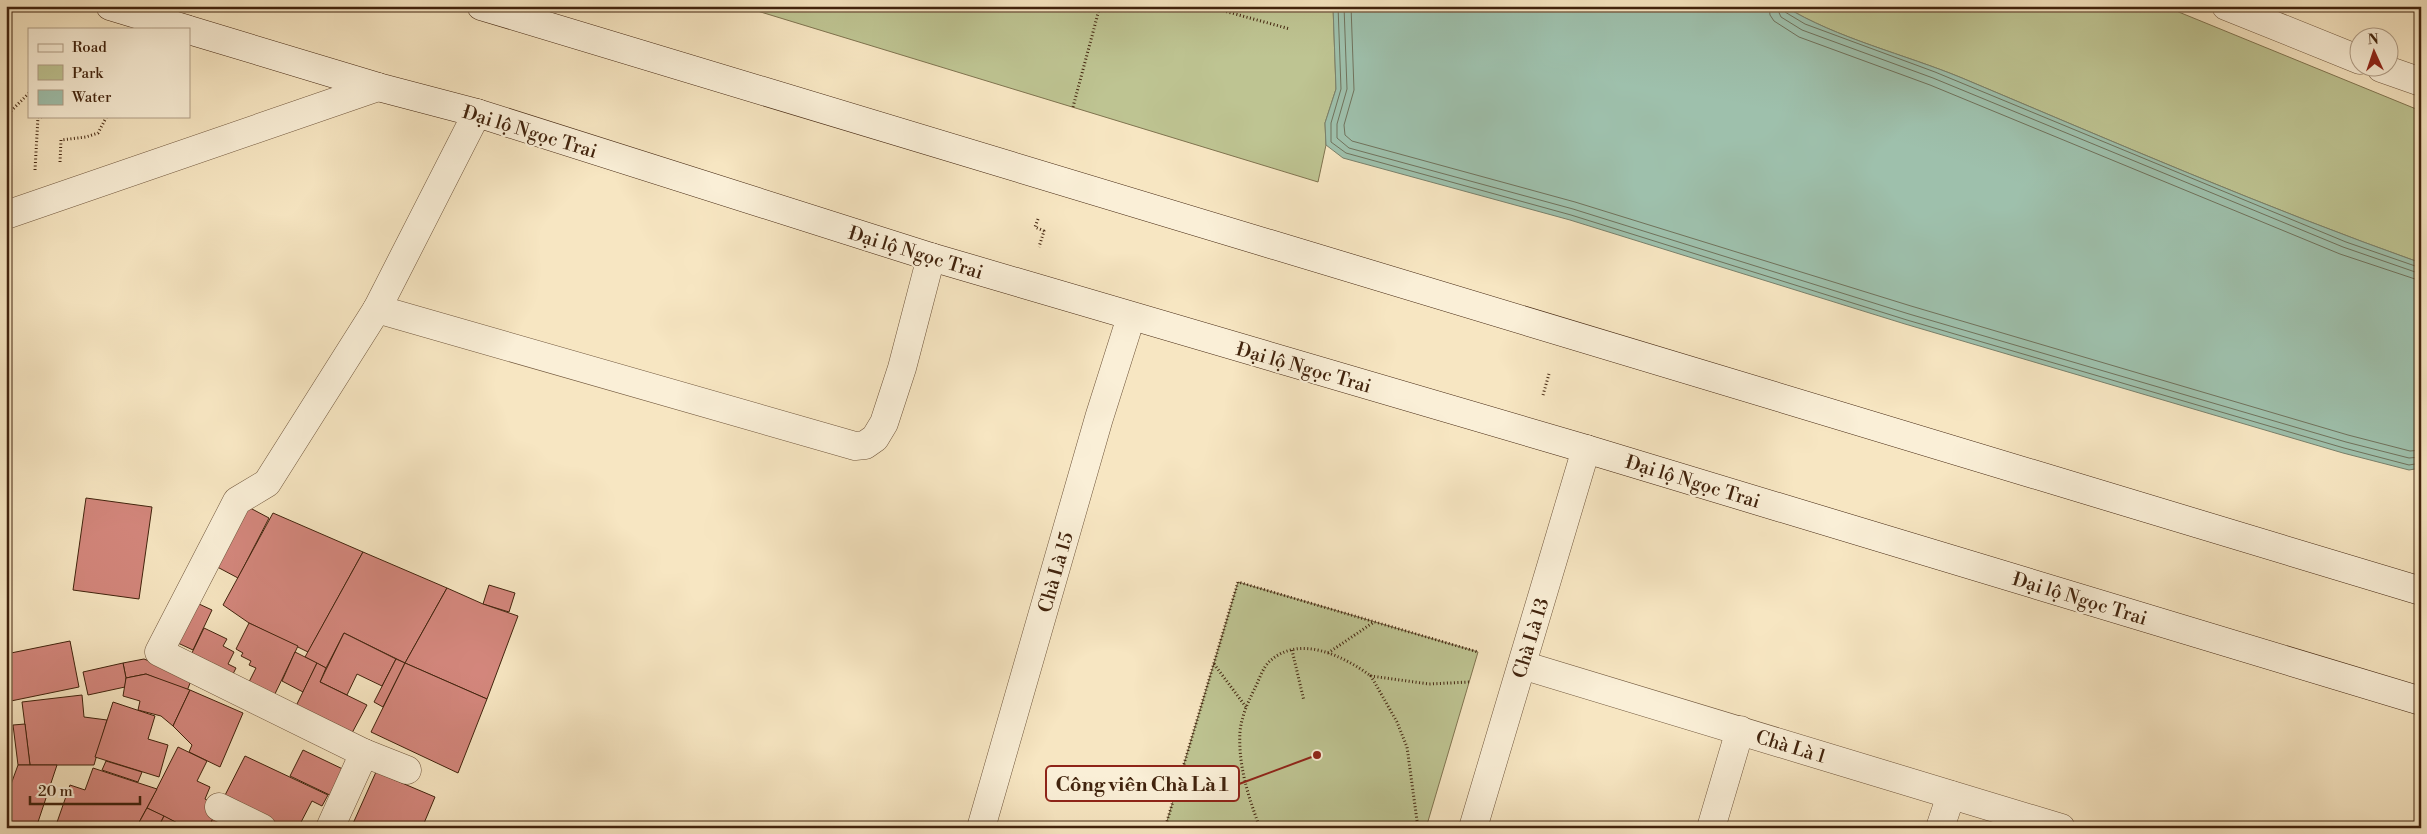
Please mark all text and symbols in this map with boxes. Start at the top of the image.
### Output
legend [28,28,190,118]
north arrow [2350,28,2400,78]
text: N [2367,31,2379,49]
text: Road [72,38,107,57]
text: Park [72,64,104,83]
text: Water [71,88,112,107]
street label: Đại lộ Ngọc Trai [459,100,600,164]
street label: Đại lộ Ngọc Trai [845,221,986,285]
street label: Đại lộ Ngọc Trai [1233,337,1374,399]
street label: Đại lộ Ngọc Trai [1622,450,1763,514]
street label: Chà Là 15 [1033,529,1079,615]
street label: Đại lộ Ngọc Trai [2009,567,2150,631]
street label: Chà Là 13 [1507,595,1555,681]
street label: Chà Là 1 [1753,725,1829,769]
callout: Công viên Chà Là 1 [1046,766,1239,801]
text: Công viên Chà Là 1 [1055,773,1229,798]
scale bar [30,774,140,806]
text: 20 m [38,782,73,801]

